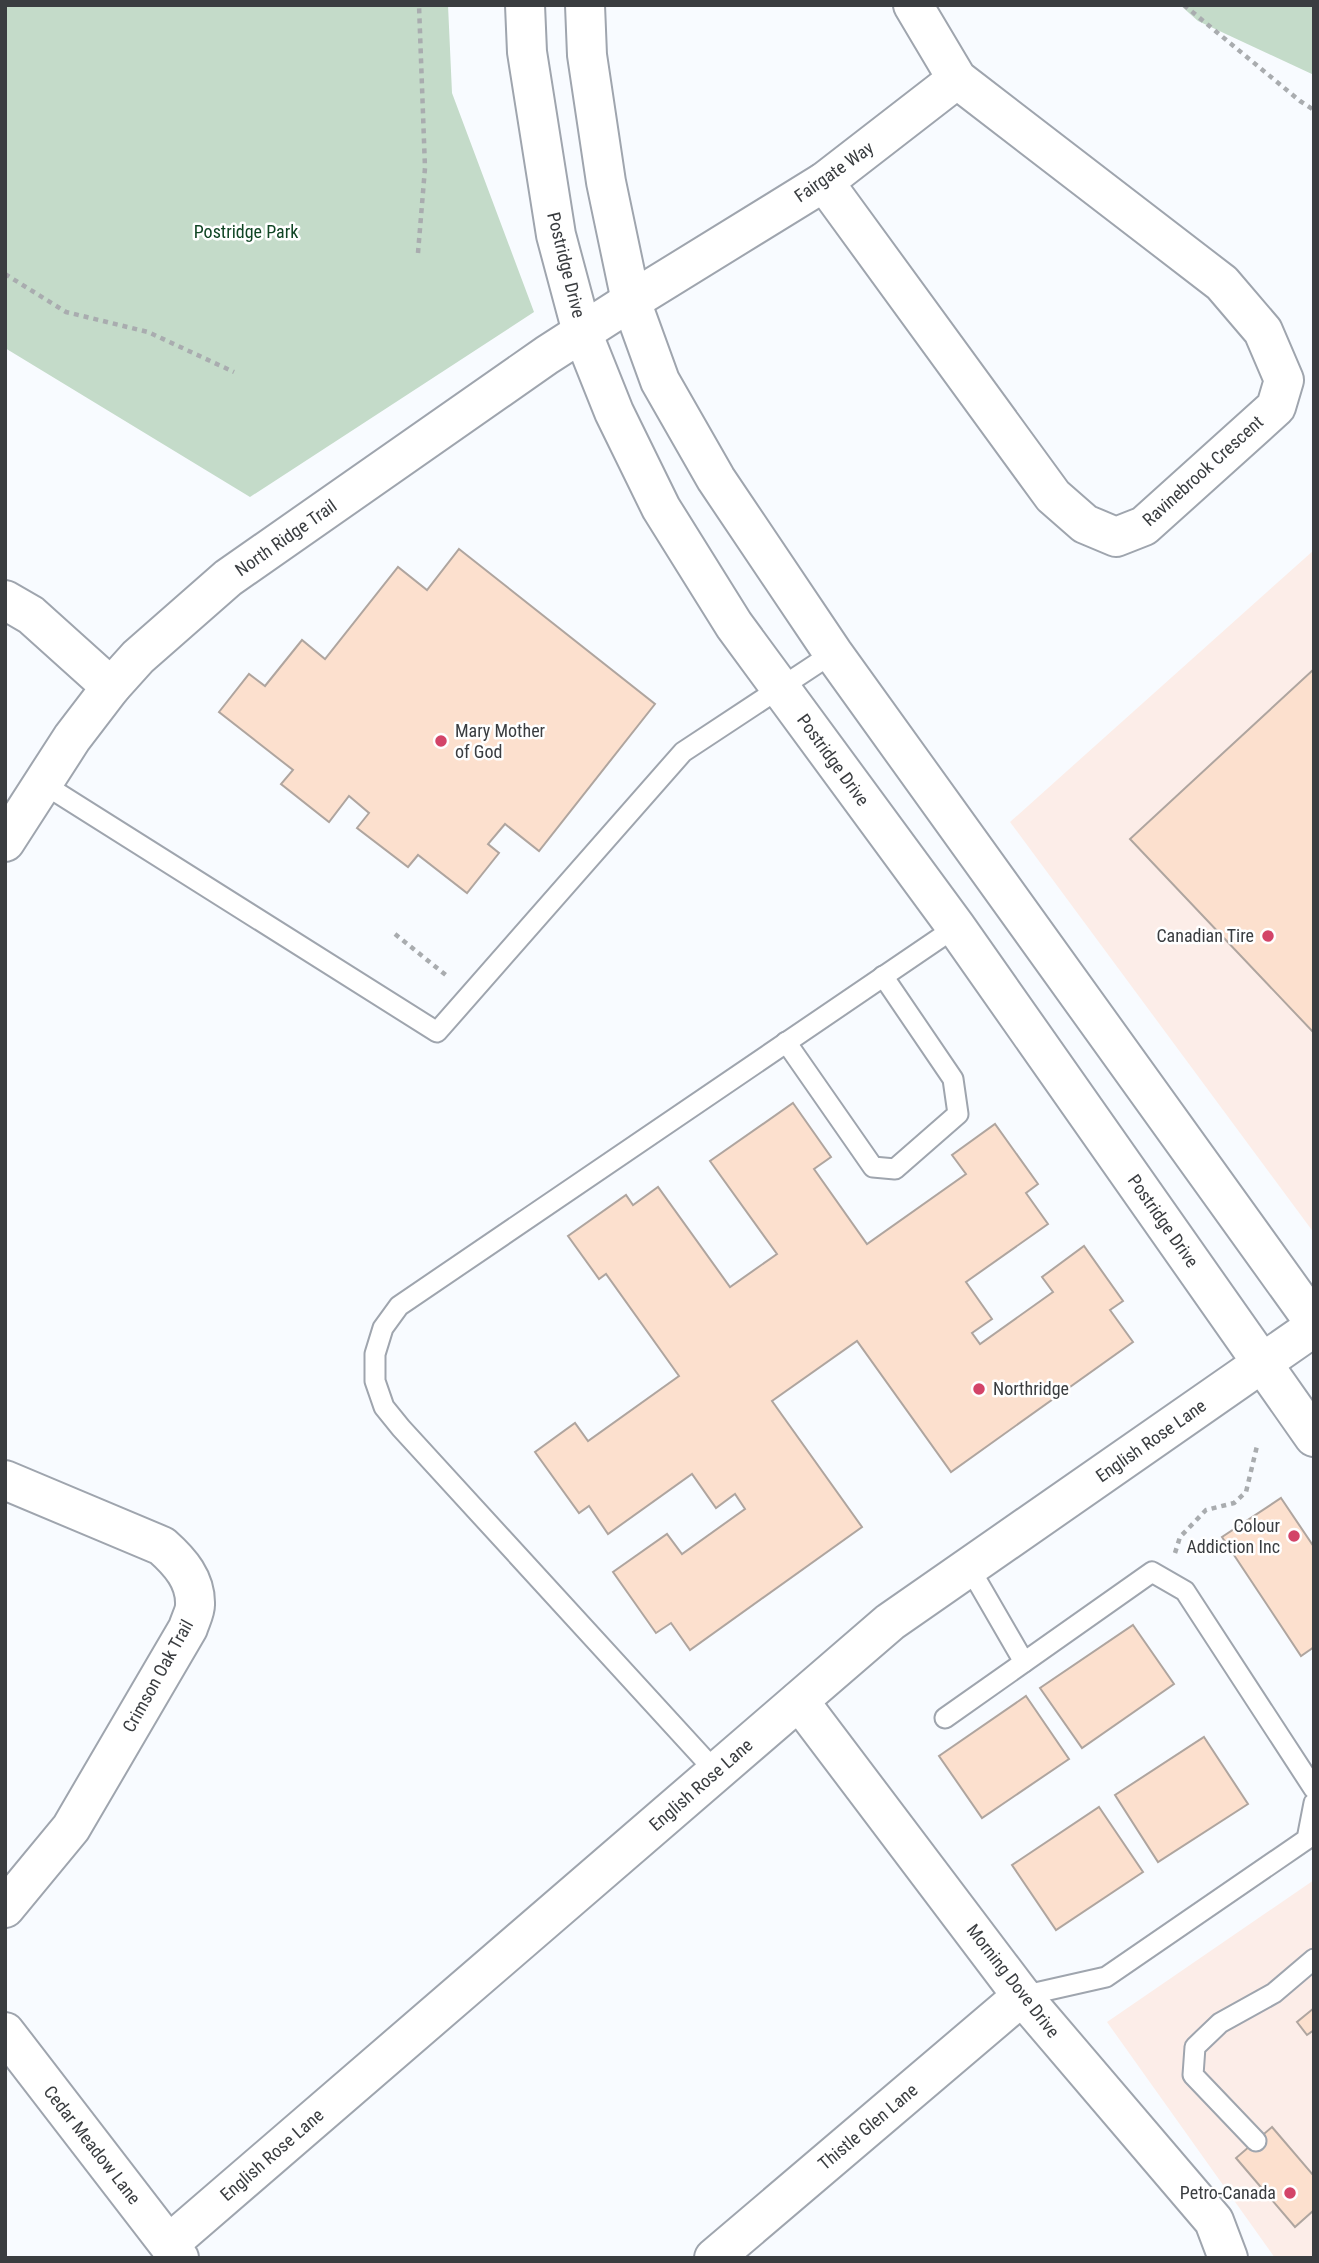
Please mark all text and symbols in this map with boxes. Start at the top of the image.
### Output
street label: Fairgate Way [790,137,878,206]
street label: Postridge Drive [543,210,590,320]
park label: Postridge Park [194,221,298,242]
street label: Ravinebrook Crescent [1138,411,1267,530]
street label: North Ridge Trail [231,495,340,580]
street label: Postridge Drive [793,710,874,810]
place label: Mary Mother of God [455,720,546,762]
marker: Mary Mother of God [433,733,449,749]
place label: Canadian Tire [1156,925,1254,946]
marker: Canadian Tire [1260,928,1276,944]
street label: Postridge Drive [1124,1170,1203,1271]
place label: Northridge [993,1378,1069,1399]
marker: Northridge [971,1381,987,1397]
street label: English Rose Lane [1092,1395,1210,1486]
place label: Colour Addiction Inc [1186,1515,1281,1557]
marker: Colour Addiction Inc [1286,1528,1302,1544]
street label: Crimson Oak Trail [118,1616,197,1736]
street label: English Rose Lane [645,1734,756,1835]
street label: Morning Dove Drive [963,1920,1064,2042]
street label: Thistle Glen Lane [814,2079,921,2174]
street label: Cedar Meadow Lane [40,2081,145,2208]
street label: English Rose Lane [216,2104,327,2205]
place label: Petro-Canada [1180,2182,1276,2203]
marker: Petro-Canada [1282,2185,1298,2201]

